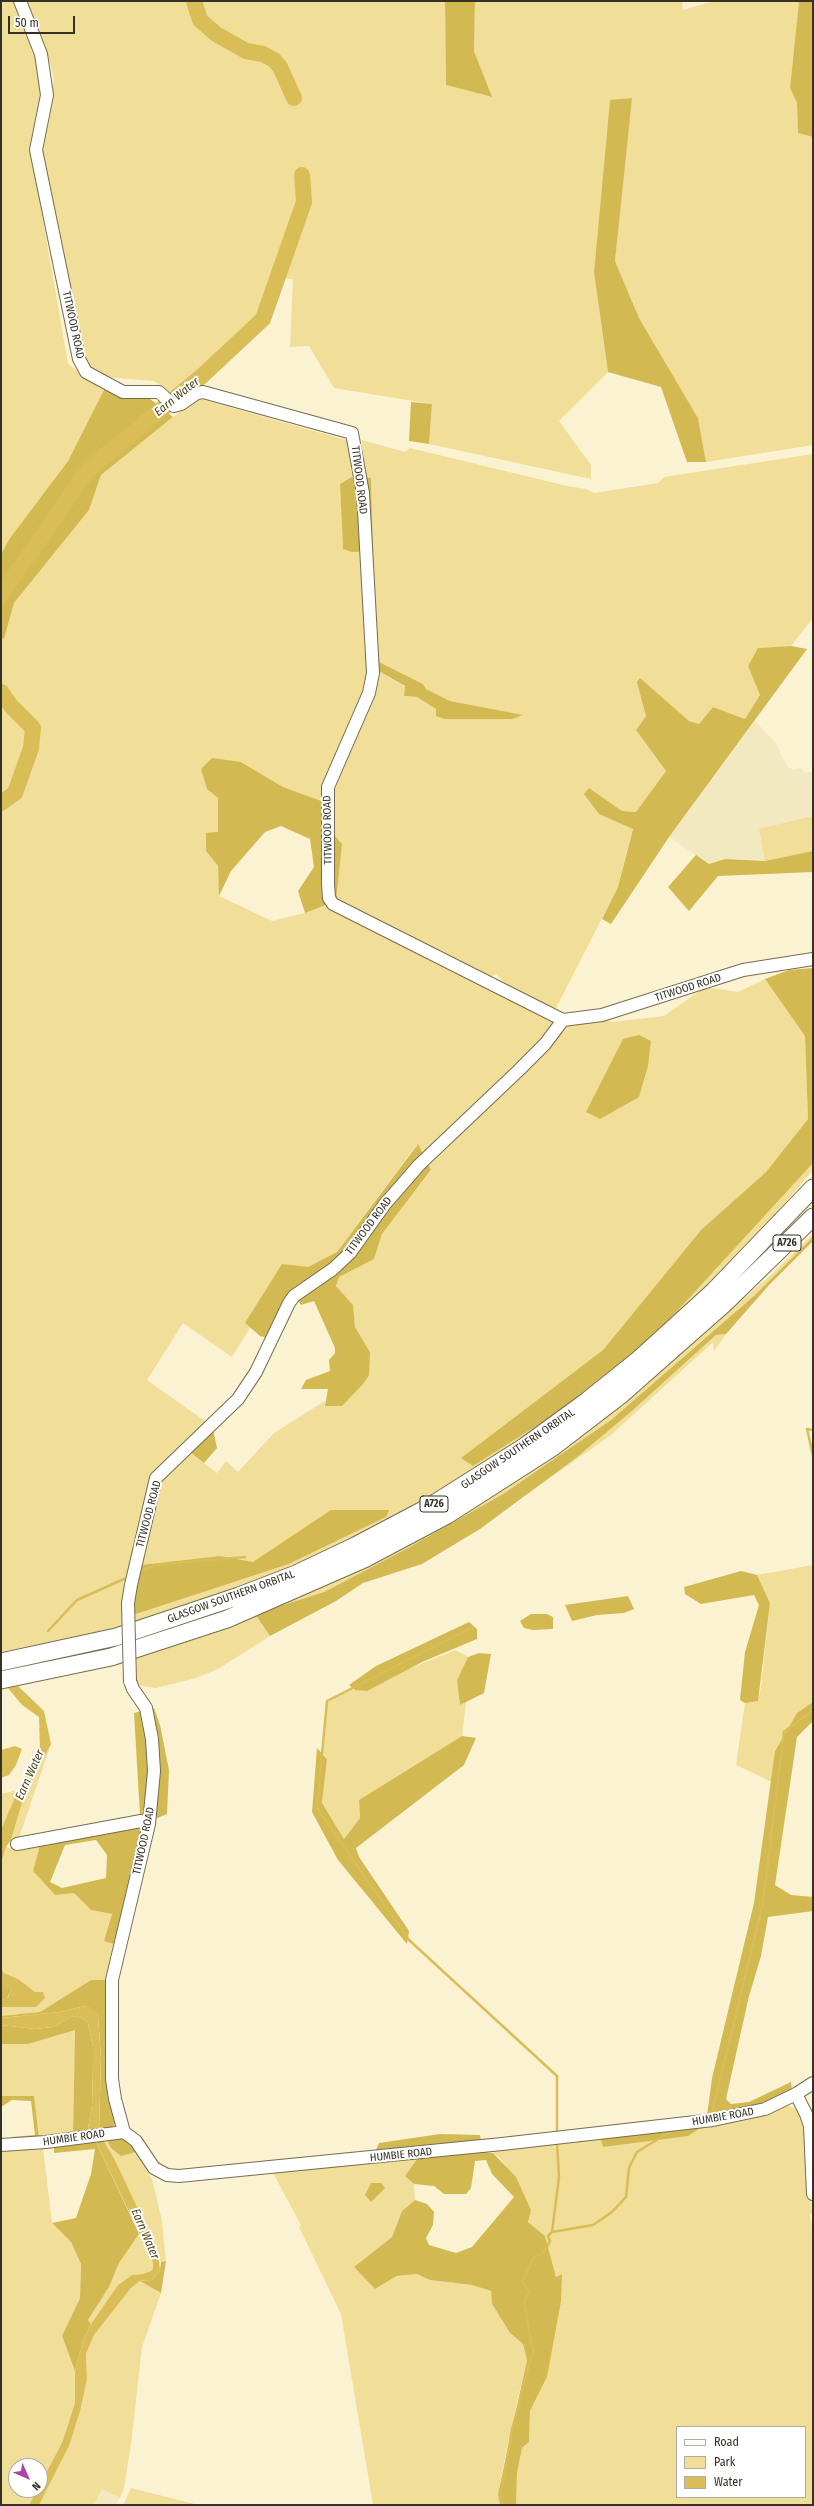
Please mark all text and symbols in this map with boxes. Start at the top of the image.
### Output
scale bar [10,8,77,34]
text: 50 m [15,16,39,30]
street label: TITWOOD ROAD [59,290,87,360]
water label: Earn Water [152,375,202,419]
street label: TITWOOD ROAD [348,445,370,515]
street label: TITWOOD ROAD [321,795,335,865]
street label: TITWOOD ROAD [653,971,723,1005]
street label: TITWOOD ROAD [343,1194,395,1258]
road number: A726 [773,1235,801,1251]
street label: GLASGOW SOUTHERN ORBITAL [459,1406,577,1492]
street label: TITWOOD ROAD [134,1479,164,1549]
road number: A726 [420,1496,448,1512]
street label: GLASGOW SOUTHERN ORBITAL [166,1568,296,1626]
water label: Earn Water [13,1748,47,1802]
street label: TITWOOD ROAD [130,1806,158,1876]
street label: HUMBIE ROAD [691,2105,755,2129]
street label: HUMBIE ROAD [42,2127,106,2149]
street label: HUMBIE ROAD [369,2145,433,2165]
water label: Earn Water [128,2207,162,2261]
legend [676,2426,806,2498]
text: Road [714,2435,739,2449]
text: Park [714,2455,735,2469]
north arrow [8,2458,48,2498]
text: Water [714,2475,742,2489]
text: N [29,2479,43,2493]

